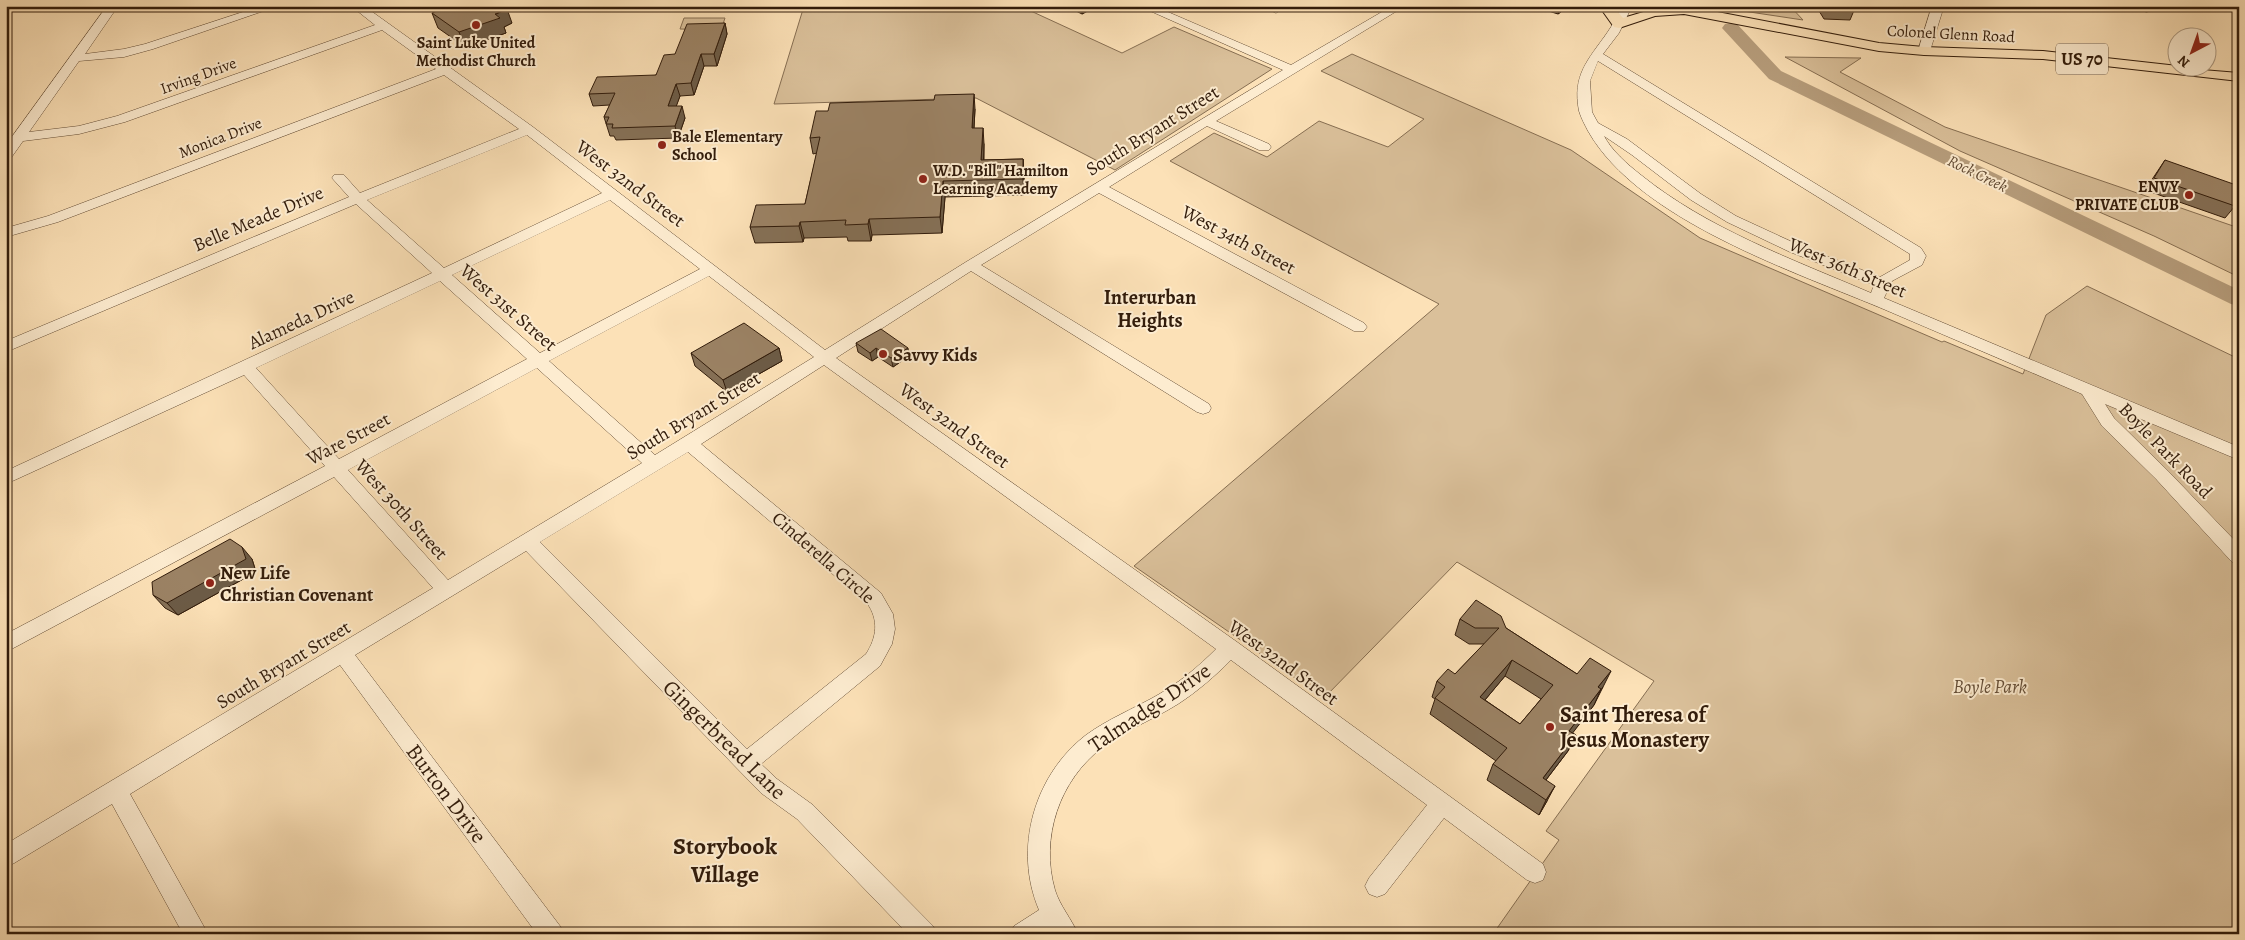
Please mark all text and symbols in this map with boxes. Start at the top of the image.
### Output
marker: Saint Luke United Methodist Church [470,19,482,31]
street label: Colonel Glenn Road [1886,20,2016,48]
north arrow [2168,28,2218,78]
place label: Saint Luke United Methodist Church [416,32,536,72]
road number: US 70 [2056,44,2108,74]
text: N [2174,51,2194,72]
street label: Irving Drive [157,52,239,100]
street label: South Bryant Street [1081,79,1224,182]
street label: Monica Drive [175,112,265,164]
place label: Bale Elementary School [672,126,783,166]
street label: West 32nd Street [570,134,690,233]
marker: Bale Elementary School [656,139,668,151]
water label: Rock Creek [1944,150,2011,198]
place label: W.D. "Bill" Hamilton Learning Academy [932,160,1068,200]
marker: W.D. "Bill" Hamilton Learning Academy [917,173,929,185]
place label: ENVY PRIVATE CLUB [2075,176,2179,216]
street label: Belle Meade Drive [189,180,328,258]
marker: ENVY PRIVATE CLUB [2183,189,2195,201]
street label: West 34th Street [1176,198,1300,281]
street label: West 36th Street [1784,231,1911,305]
street label: West 31st Street [453,258,563,357]
street label: Alameda Drive [243,284,359,356]
district label: Interurban Heights [1104,284,1196,334]
place label: Savvy Kids [893,342,978,368]
marker: Savvy Kids [877,348,889,360]
street label: South Bryant Street [621,365,766,466]
street label: West 32nd Street [893,376,1015,475]
street label: Boyle Park Road [2113,397,2218,505]
street label: Ware Street [301,406,395,472]
street label: West 30th Street [348,453,454,566]
street label: Cinderella Circle [766,506,880,610]
place label: New Life Christian Covenant [220,560,374,608]
marker: New Life Christian Covenant [204,577,216,589]
street label: West 32nd Street [1222,613,1344,712]
street label: South Bryant Street [211,614,356,715]
street label: Talmadge Drive [1083,656,1217,760]
street label: Gingerbread Lane [656,673,793,806]
park label: Boyle Park [1953,674,2027,700]
place label: Saint Theresa of Jesus Monastery [1560,700,1710,755]
marker: Saint Theresa of Jesus Monastery [1544,721,1556,733]
street label: Burton Drive [399,738,494,850]
district label: Storybook Village [673,830,778,890]

